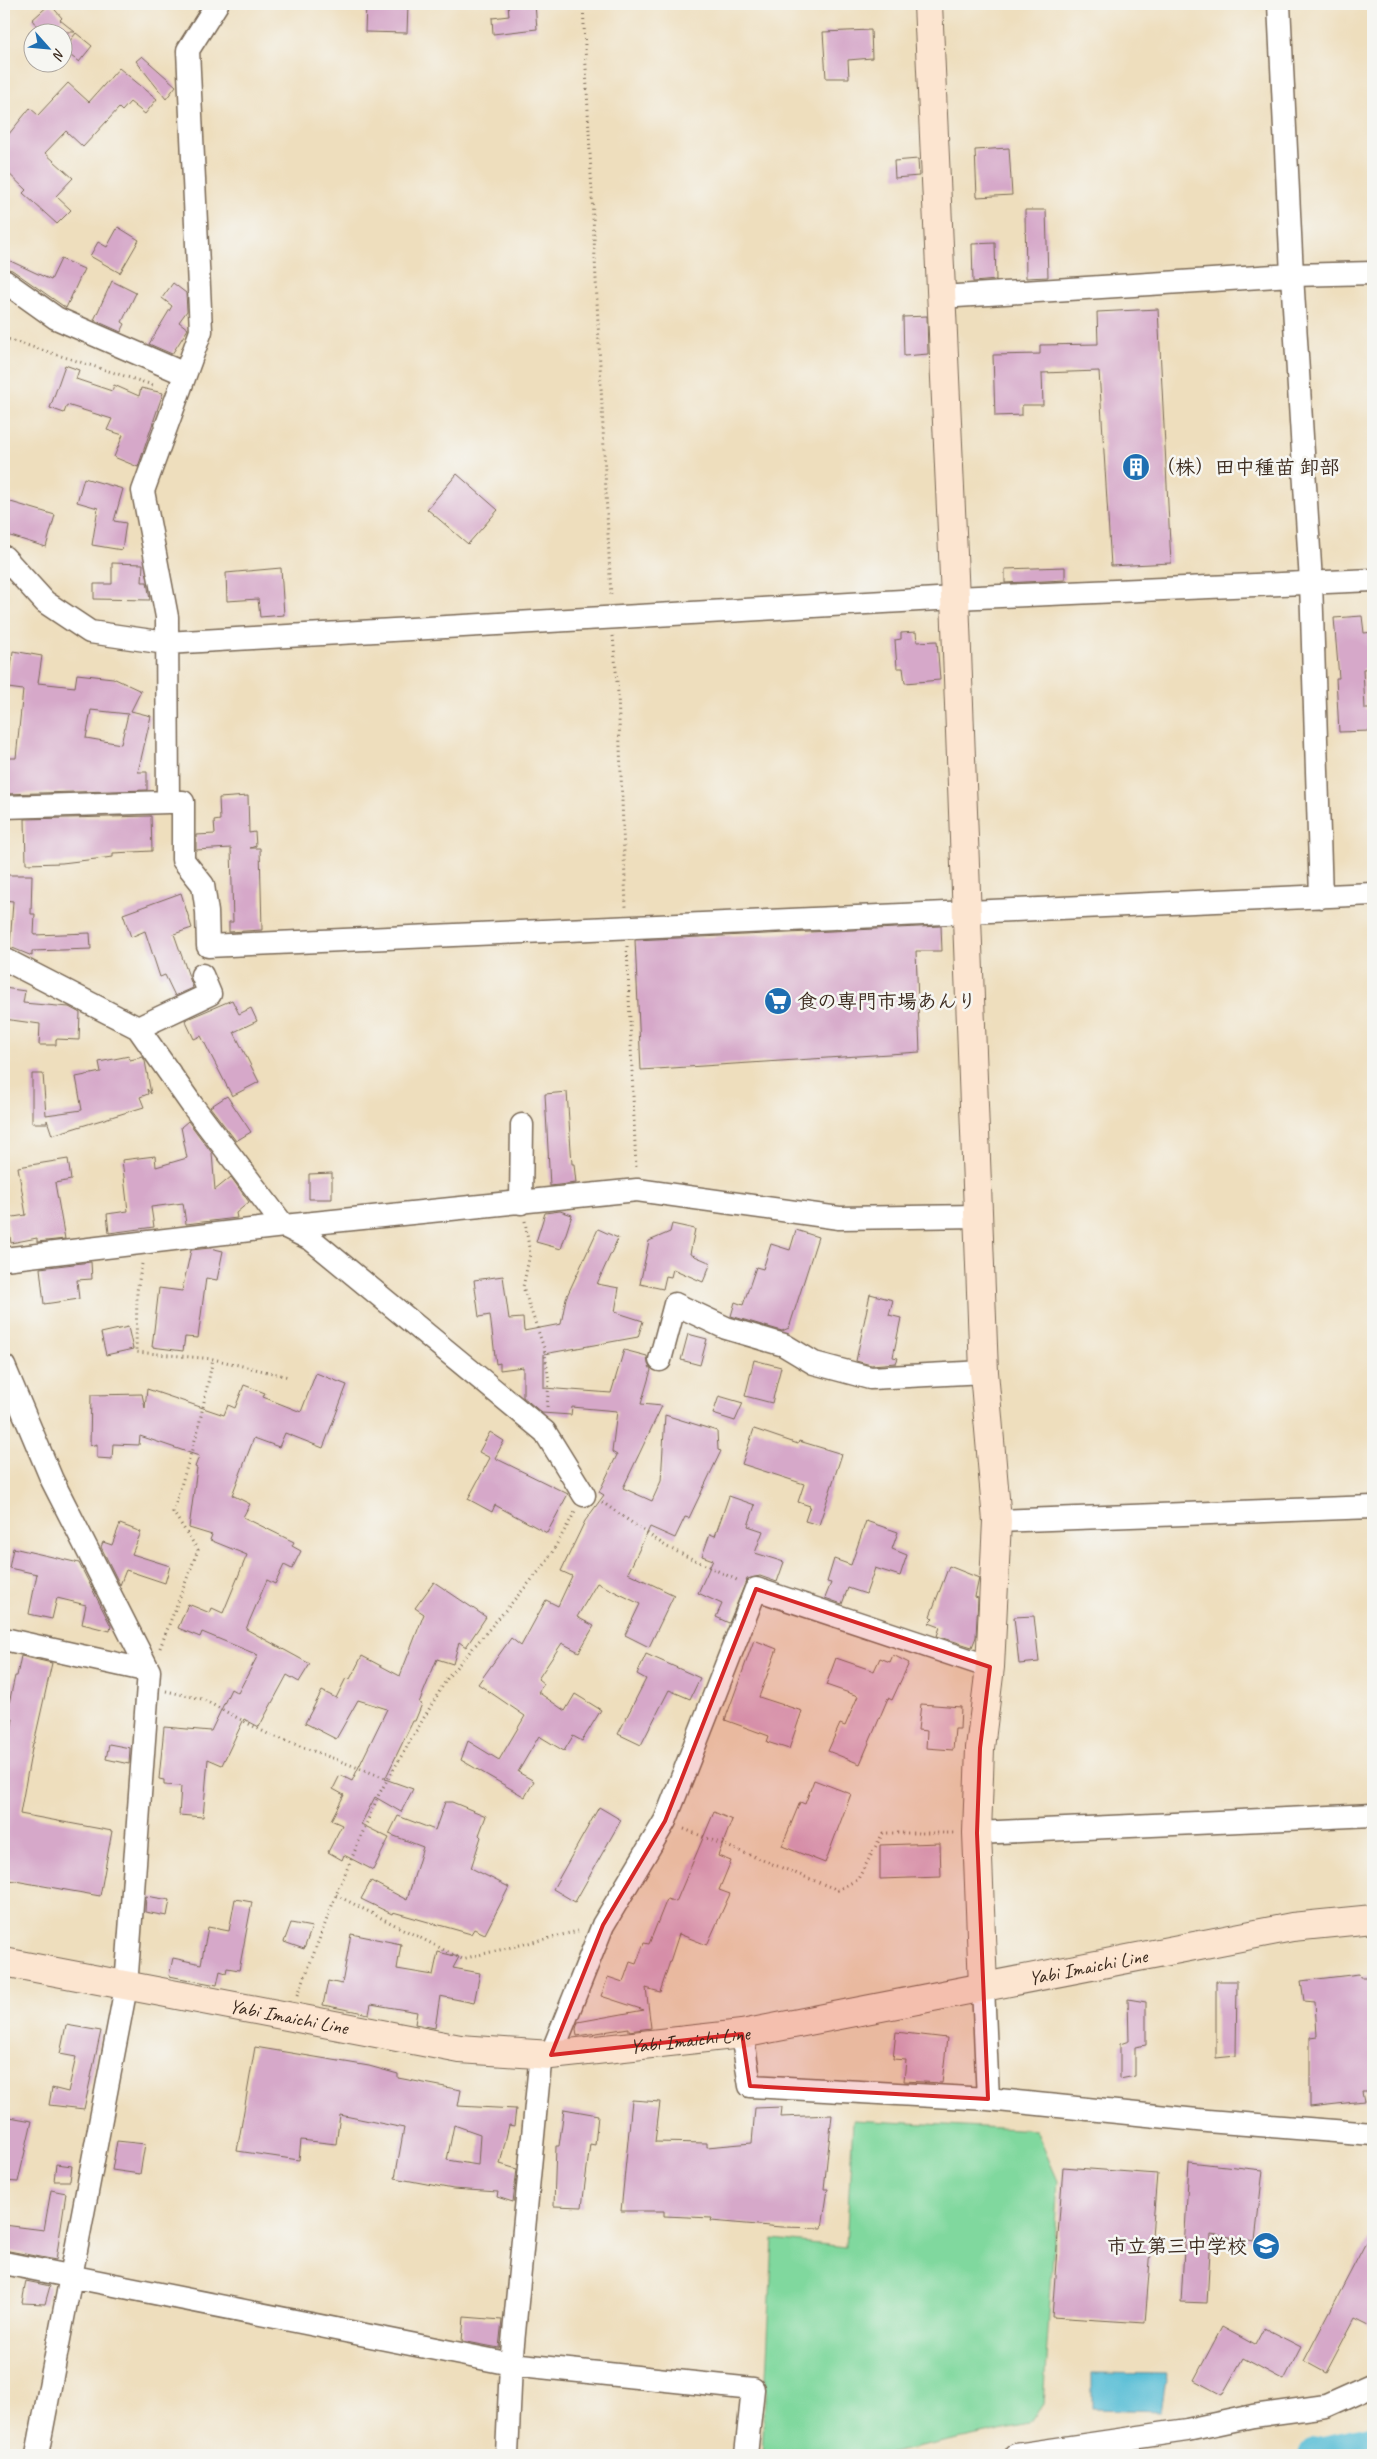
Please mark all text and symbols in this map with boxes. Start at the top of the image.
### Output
north arrow [22,22,72,72]
text: N [49,46,69,63]
building icon: （株）田中種苗 卸部 [1121,452,1151,482]
place label: （株）田中種苗 卸部 [1155,455,1340,480]
supermarket icon: 食の専門市場あんり [763,986,793,1016]
place label: 食の専門市場あんり [797,989,977,1014]
street label: Yabi Imaichi Line [1027,1943,1151,1991]
street label: Yabi Imaichi Line [227,1993,352,2041]
street label: Yabi Imaichi Line [629,2021,753,2059]
school or university icon: 市立第三中学校 [1251,2231,1281,2261]
place label: 市立第三中学校 [1107,2234,1247,2259]

